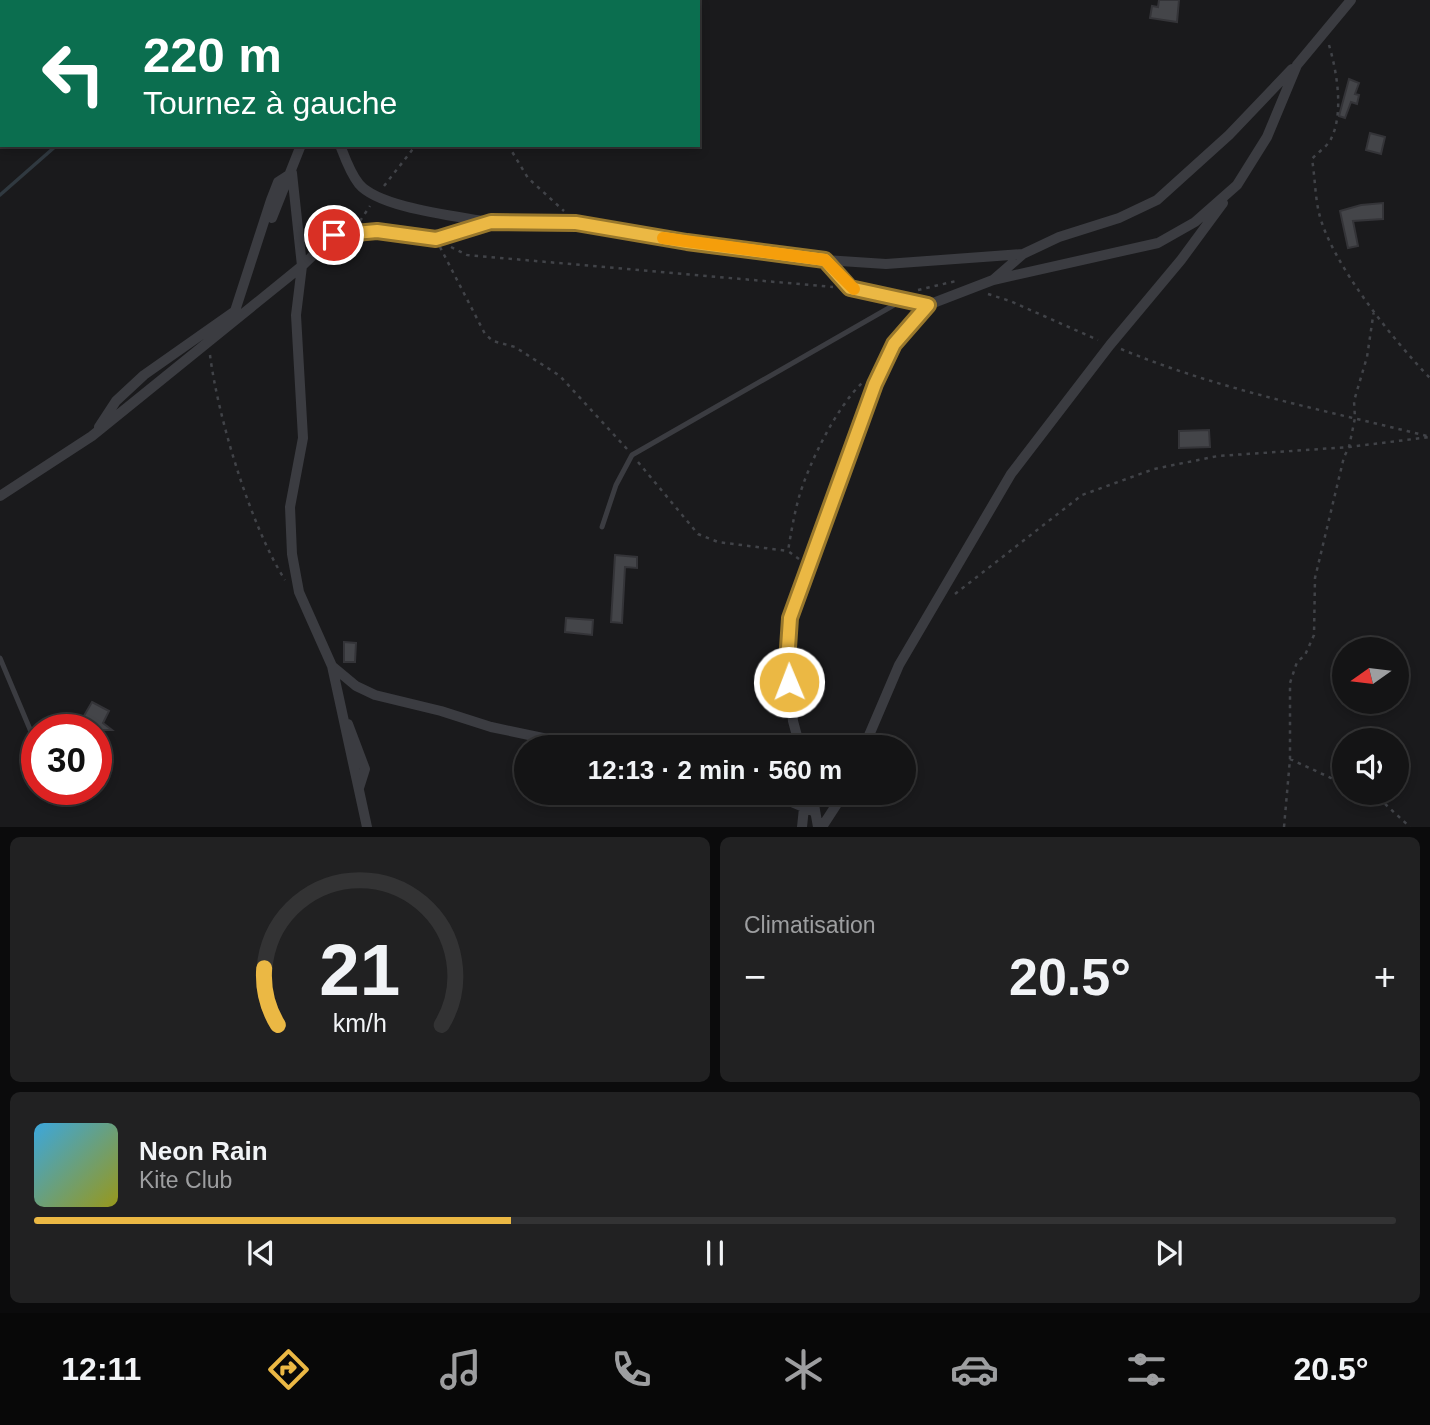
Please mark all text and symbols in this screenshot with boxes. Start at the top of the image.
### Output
icon: left [28,28,119,119]
text: 220 m [143,28,282,82]
text: Tournez à gauche [143,85,397,121]
pin [304,205,364,265]
icon: arrive [315,216,353,254]
north arrow [1332,637,1409,714]
map controls [1332,637,1409,805]
position arrow [752,645,826,719]
speed limit sign: 30 [21,714,112,805]
button: sound [1332,728,1409,805]
text: 12:13 · 2 min · 560 m [588,755,842,785]
text: Climatisation [744,912,876,938]
text: 21 [320,930,400,1011]
text: 20.5° [1009,948,1131,1006]
text: − [744,956,766,998]
text: + [1374,956,1396,998]
text: km/h [333,1009,387,1037]
text: Neon Rain [139,1136,268,1166]
text: Kite Club [139,1167,232,1193]
icon: previous [242,1234,280,1272]
icon: pause [696,1234,734,1272]
icon: next [1150,1234,1188,1272]
icon: directions [264,1345,313,1394]
icon: music [436,1345,485,1394]
icon: phone [607,1345,656,1394]
icon: climate [779,1345,828,1394]
icon: car [950,1345,999,1394]
icon: filters [1122,1345,1171,1394]
text: 12:11 [61,1351,141,1387]
text: 20.5° [1294,1351,1369,1387]

